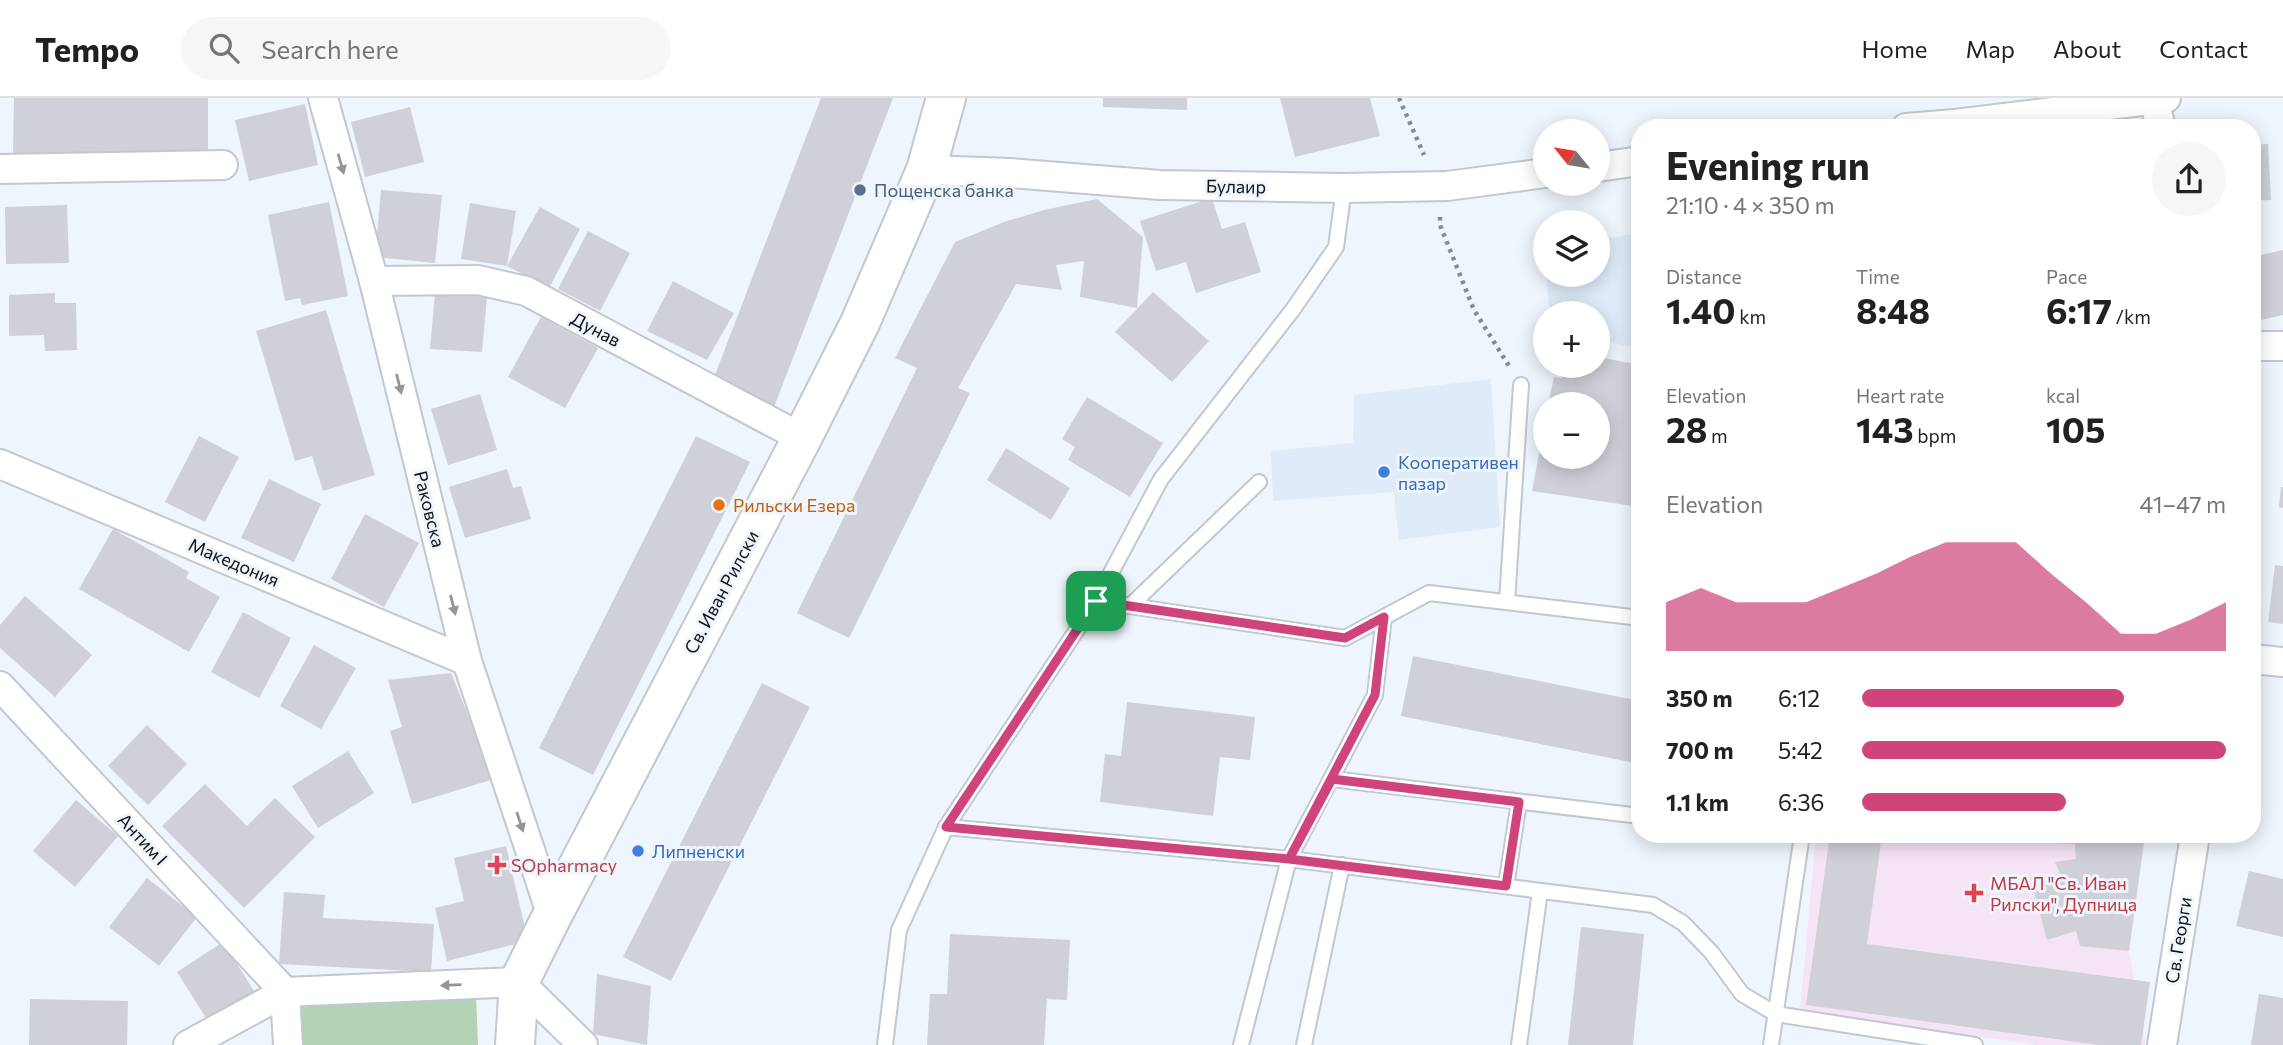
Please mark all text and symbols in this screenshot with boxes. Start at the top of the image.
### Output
search box [181,17,671,80]
text: Tempo [35,28,139,69]
icon: search [205,29,243,67]
text: Search here [261,33,399,64]
text: Home [1862,34,1928,63]
text: Map [1966,34,2015,63]
text: About [2053,34,2121,63]
text: Contact [2159,34,2248,63]
north arrow [1533,119,1610,196]
map controls [1533,119,1610,469]
text: Evening run [1666,141,1870,188]
button: share [2152,142,2226,216]
one-way arrow [337,154,347,175]
street label: Булаир [1206,174,1266,198]
place label: Пощенска банка [874,179,1014,201]
marker: Пощенска банка [852,182,868,198]
text: 21:10 · 4 × 350 m [1666,191,1835,219]
button: layers [1533,210,1610,287]
text: Distance [1666,265,1742,288]
text: Time [1856,265,1900,288]
text: Pace [2046,265,2087,288]
text: 1.40 [1666,288,1736,331]
text: 8:48 [1856,288,1930,331]
text: 6:17 [2046,288,2112,331]
button: + [1533,301,1610,378]
text: km [1736,305,1766,328]
text: /km [2112,305,2151,328]
street label: Дунав [568,307,624,351]
one-way arrow [394,373,405,395]
text: Elevation [1666,384,1746,407]
text: Heart rate [1856,384,1944,407]
text: kcal [2046,384,2080,407]
button: − [1533,392,1610,469]
text: 28 [1666,407,1707,450]
text: 143 [1856,407,1914,450]
text: 105 [2046,407,2106,450]
text: m [1707,424,1728,447]
text: bpm [1914,424,1956,447]
place label: Кооперативен пазар [1398,451,1519,494]
marker: Кооперативен пазар [1376,464,1392,480]
street label: Раковска [410,468,450,550]
text: Elevation [1666,490,1763,518]
text: 41–47 m [2140,490,2226,518]
place label: Рильски Езера [733,494,855,516]
marker: Рильски Езера [711,497,727,513]
street label: Св. Иван Рилски [679,527,763,657]
street label: Македония [185,533,283,591]
pin [1066,571,1126,631]
icon: arrive [1077,582,1115,620]
one-way arrow [448,594,459,616]
text: 350 m [1666,684,1733,712]
text: 6:12 [1778,684,1820,712]
text: 700 m [1666,736,1734,764]
text: 5:42 [1778,736,1823,764]
text: 1.1 km [1666,788,1729,816]
text: 6:36 [1778,788,1824,816]
street label: Антим I [114,809,172,869]
one-way arrow [516,812,526,833]
place label: Липненски [652,840,745,862]
marker: Липненски [630,843,646,859]
place label: SOpharmacy [511,854,617,876]
marker: SOpharmacy [489,857,505,873]
place label: МБАЛ "Св. Иван Рилски", Дупница [1990,872,2137,915]
marker: МБАЛ "Св. Иван Рилски", Дупница [1964,883,1984,903]
street label: Св. Георги [2160,895,2196,985]
one-way arrow [440,979,462,990]

